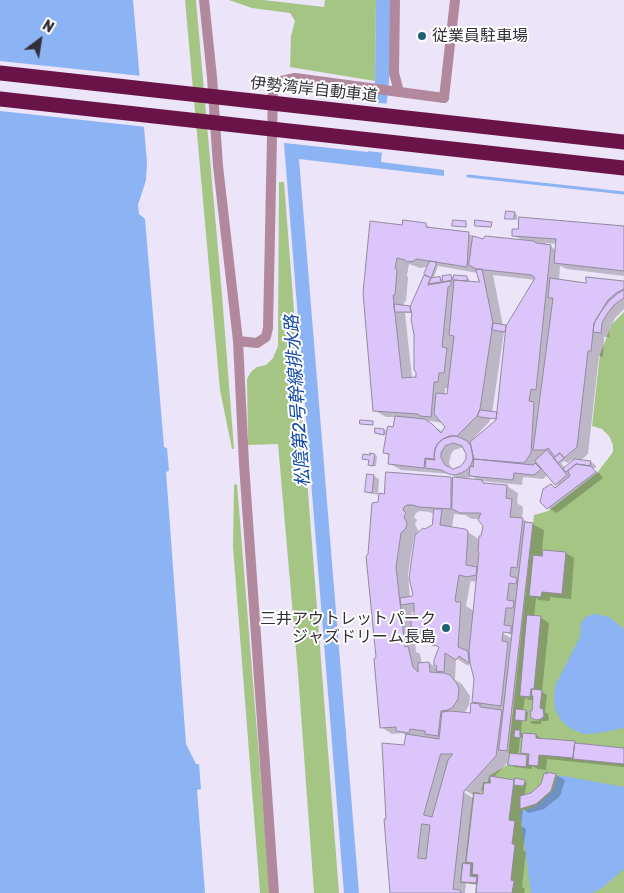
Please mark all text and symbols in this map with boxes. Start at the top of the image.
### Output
north arrow [15,15,65,65]
text: N [39,17,57,37]
place label: 従業員駐車場 [432,26,528,46]
marker: 従業員駐車場 [416,30,428,42]
street label: 伊勢湾岸自動車道 [249,74,379,106]
water label: 松陰第2号幹線排水路 [281,314,315,488]
place label: 三井アウトレットパーク ジャズドリーム長島 [260,609,436,647]
marker: 三井アウトレットパーク ジャズドリーム長島 [440,622,452,634]

